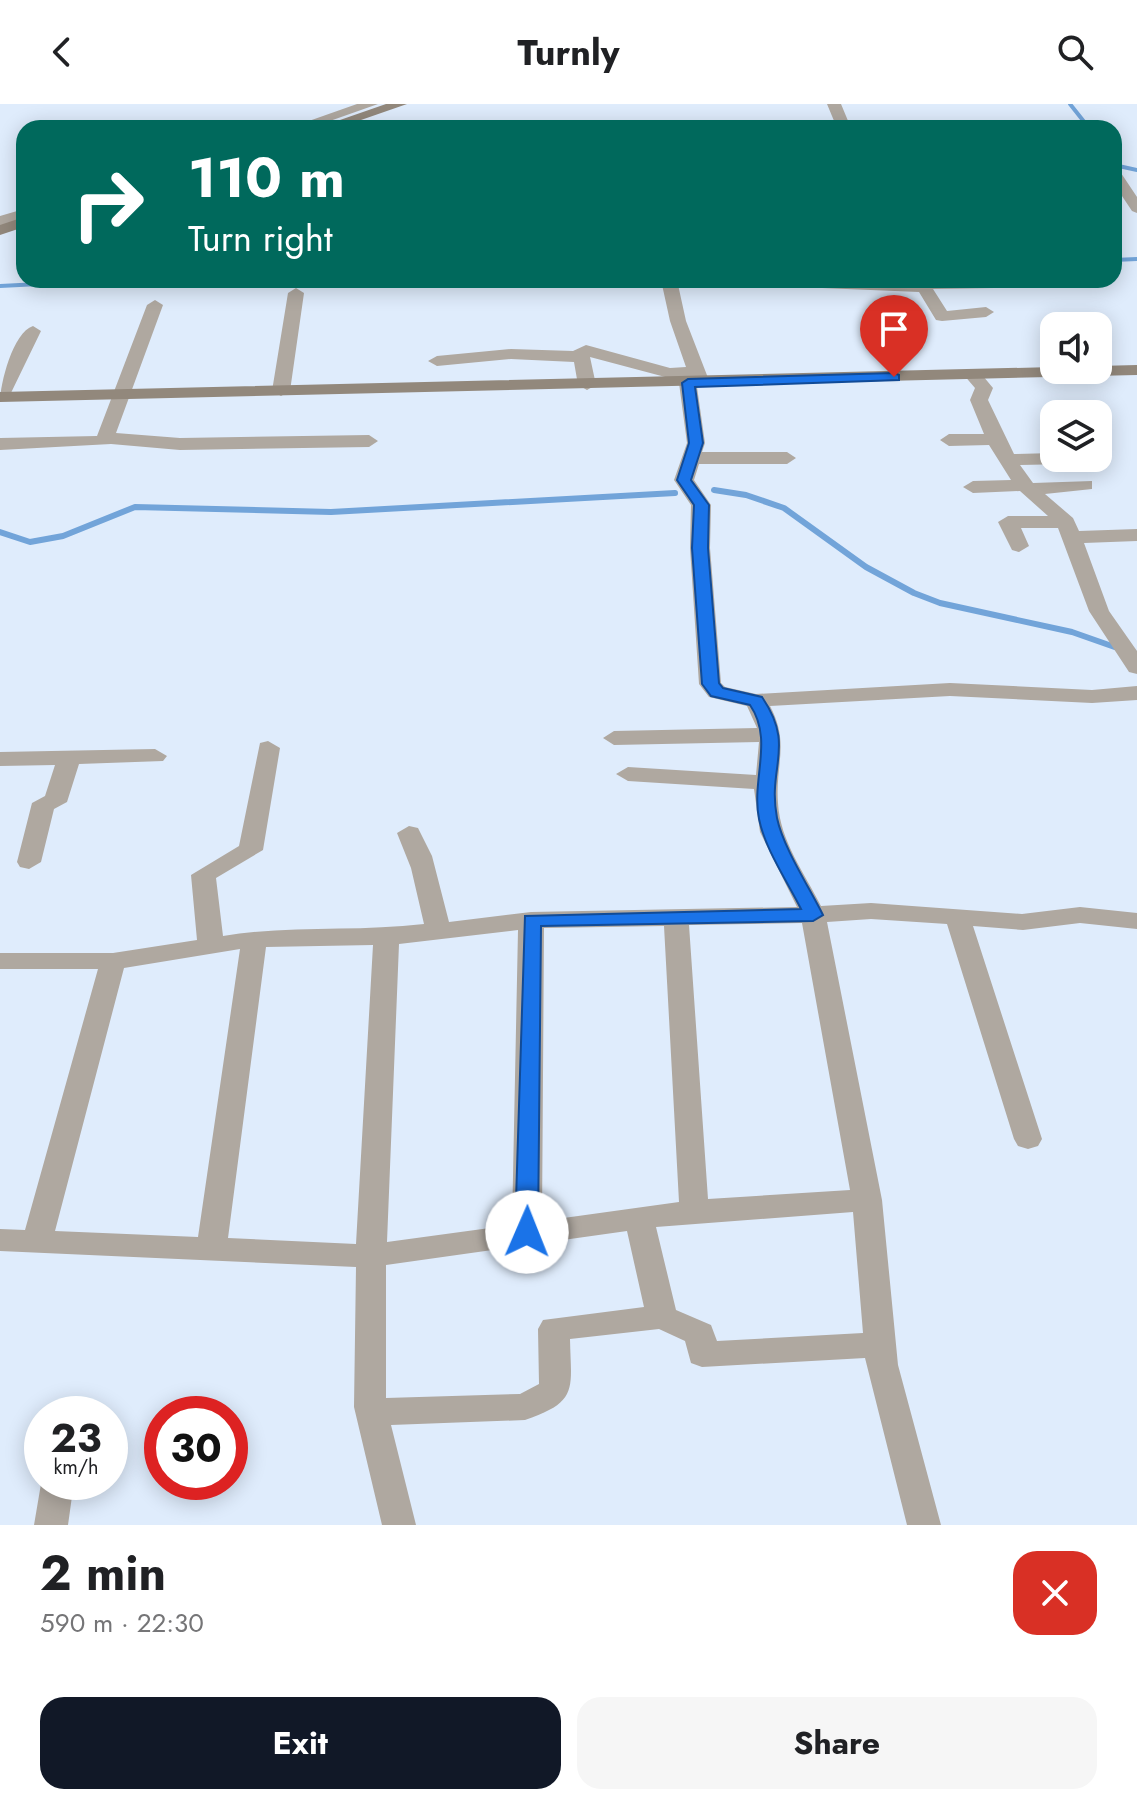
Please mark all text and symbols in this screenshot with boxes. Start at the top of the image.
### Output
text: Turnly [518,26,620,78]
icon: back [40,30,84,74]
icon: search [1053,30,1097,74]
text: 110 m [188,137,345,218]
icon: right [56,152,160,256]
text: Turn right [188,212,333,264]
pin [860,295,928,377]
icon: arrive [872,307,916,351]
map controls [1040,312,1112,472]
button: sound [1040,312,1112,384]
button: layers [1040,400,1112,472]
position arrow [485,1190,569,1274]
speed limit sign: 30 [144,1396,248,1500]
text: 23 [50,1409,102,1467]
text: km/h [53,1453,99,1482]
text: 2 min [40,1539,166,1608]
button: close [1013,1551,1097,1635]
text: 590 m · 22:30 [40,1604,204,1642]
button: Exit [40,1697,561,1789]
button: Share [577,1697,1097,1789]

